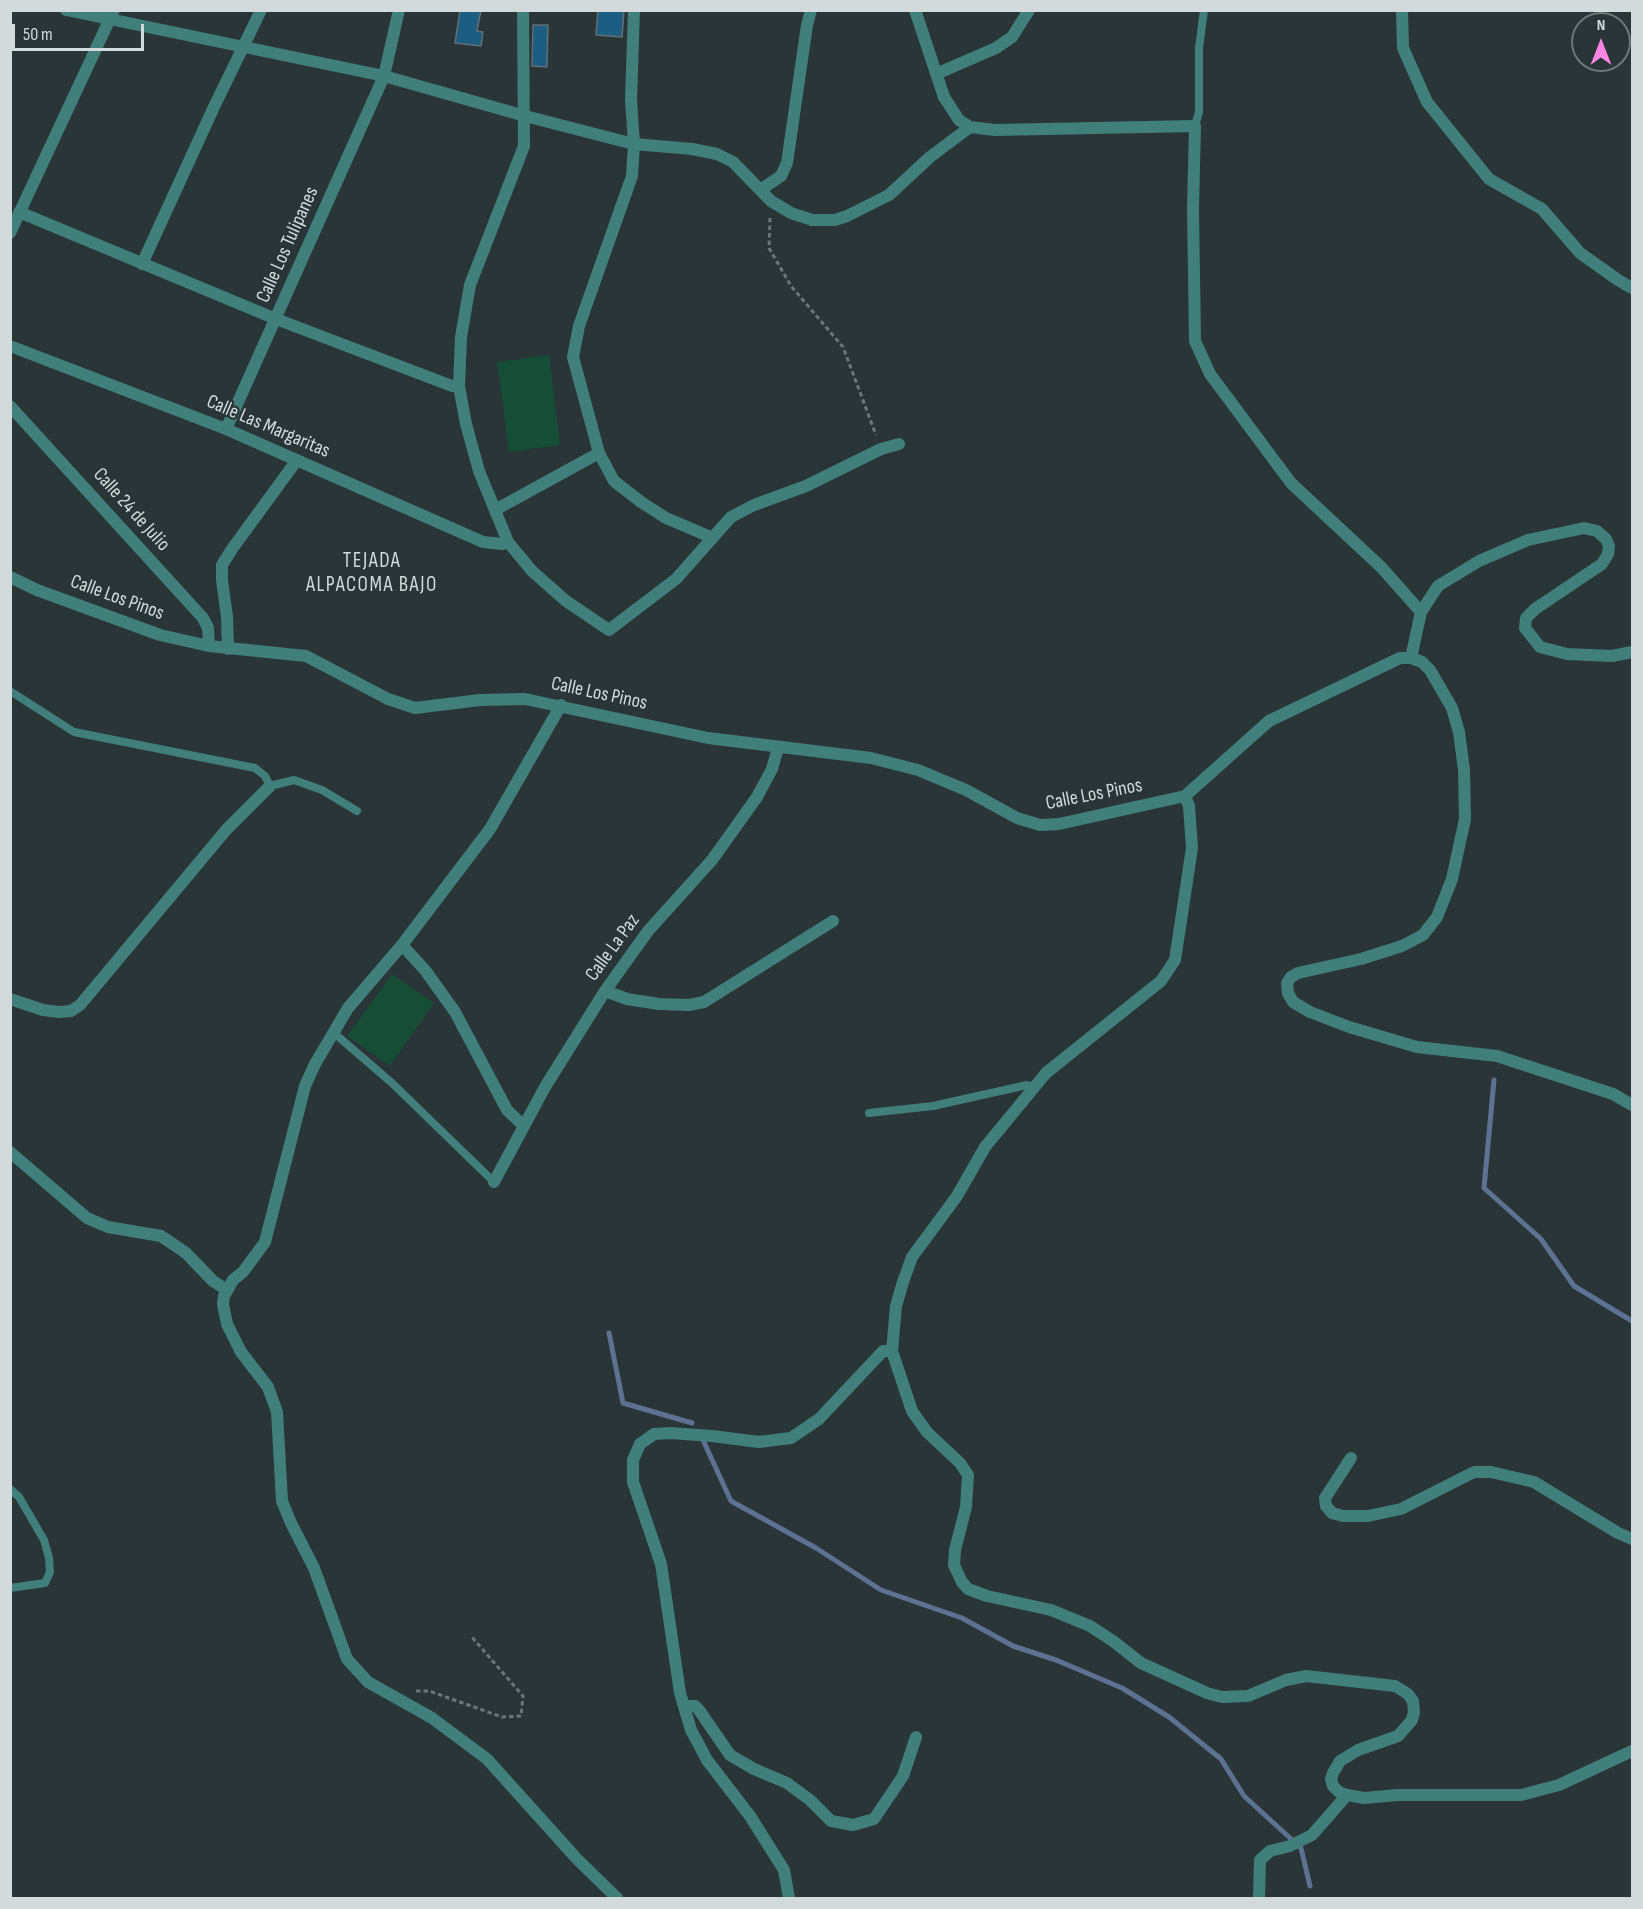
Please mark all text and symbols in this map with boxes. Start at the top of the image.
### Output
scale bar [15,12,147,50]
north arrow [1571,12,1631,72]
text: N [1597,16,1605,35]
text: 50 m [23,24,53,45]
street label: Calle Los Tulipanes [252,183,324,307]
street label: Calle Las Margaritas [203,390,333,464]
street label: Calle 24 de Julio [87,463,175,557]
district label: TEJADA ALPACOMA BAJO [306,549,438,599]
street label: Calle Los Pinos [67,570,167,626]
street label: Calle Los Pinos [549,672,649,716]
street label: Calle Los Pinos [1044,774,1144,816]
street label: Calle La Paz [581,910,645,986]

